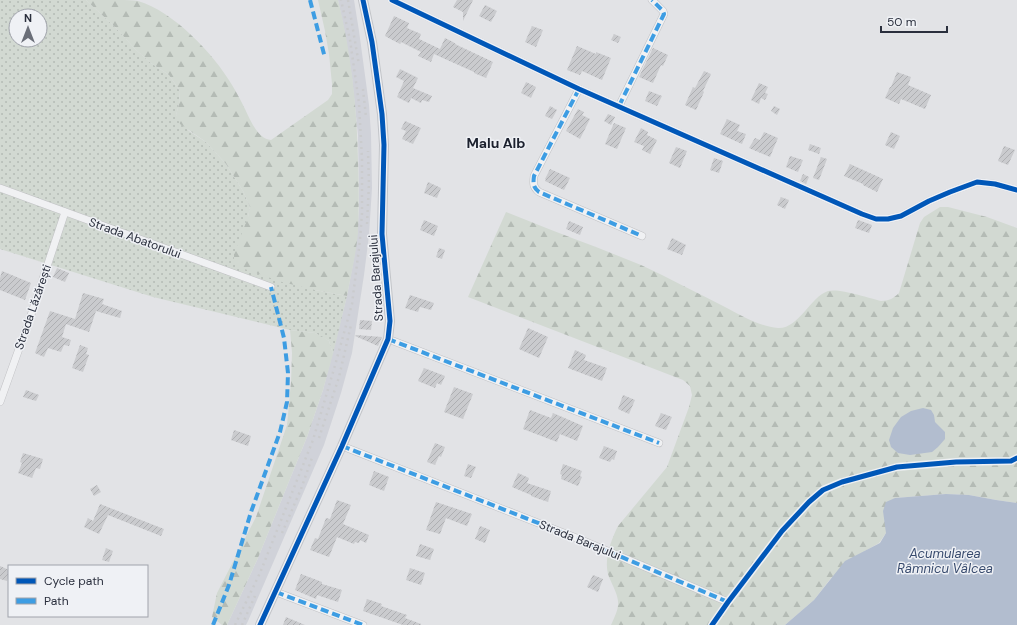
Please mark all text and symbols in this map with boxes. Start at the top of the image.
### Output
north arrow [8,8,48,48]
scale bar [881,8,947,34]
text: N [24,11,32,25]
text: 50 m [887,14,916,30]
district label: Malu Alb [466,134,526,152]
street label: Strada Abatorului [87,214,183,262]
street label: Strada Barajului [365,234,387,322]
street label: Strada Lăzărești [11,262,55,352]
street label: Strada Barajului [537,516,623,564]
water label: Acumularea Râmnicu Vâlcea [897,545,993,577]
legend [8,565,148,617]
text: Cycle path [44,573,104,589]
text: Path [44,593,69,609]

